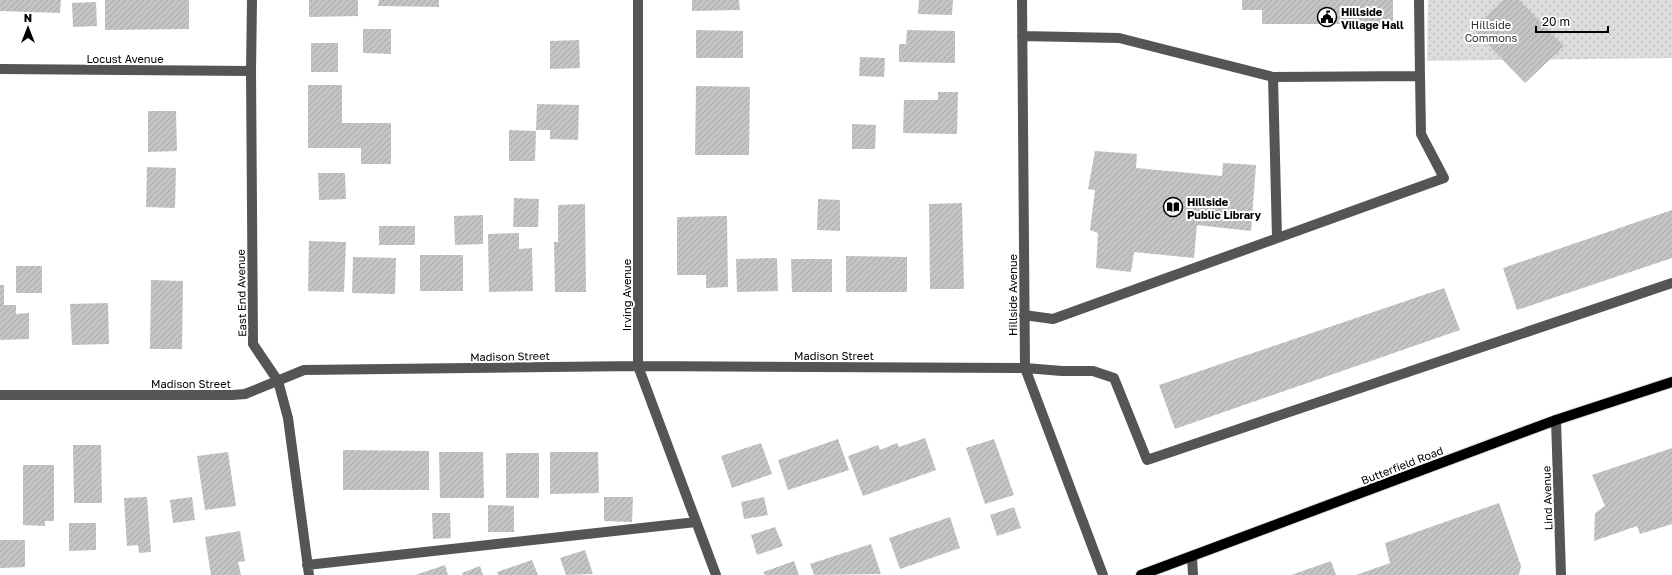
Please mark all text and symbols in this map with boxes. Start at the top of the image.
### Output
place label: Hillside Village Hall [1341,5,1404,31]
public building icon: Hillside Village Hall [1316,6,1338,28]
north arrow [8,8,48,48]
scale bar [1536,8,1608,34]
text: N [24,11,32,24]
text: 20 m [1542,14,1570,29]
park label: Hillside Commons [1465,18,1518,44]
street label: Locust Avenue [86,52,164,65]
place label: Hillside Public Library [1187,195,1262,221]
library icon: Hillside Public Library [1162,196,1184,218]
street label: East End Avenue [234,249,248,337]
street label: Hillside Avenue [1006,254,1019,336]
street label: Irving Avenue [620,259,633,331]
street label: Madison Street [470,349,550,363]
street label: Madison Street [794,349,874,362]
street label: Madison Street [151,377,231,390]
street label: Butterfield Road [1359,443,1445,487]
street label: Lind Avenue [1539,466,1555,530]

